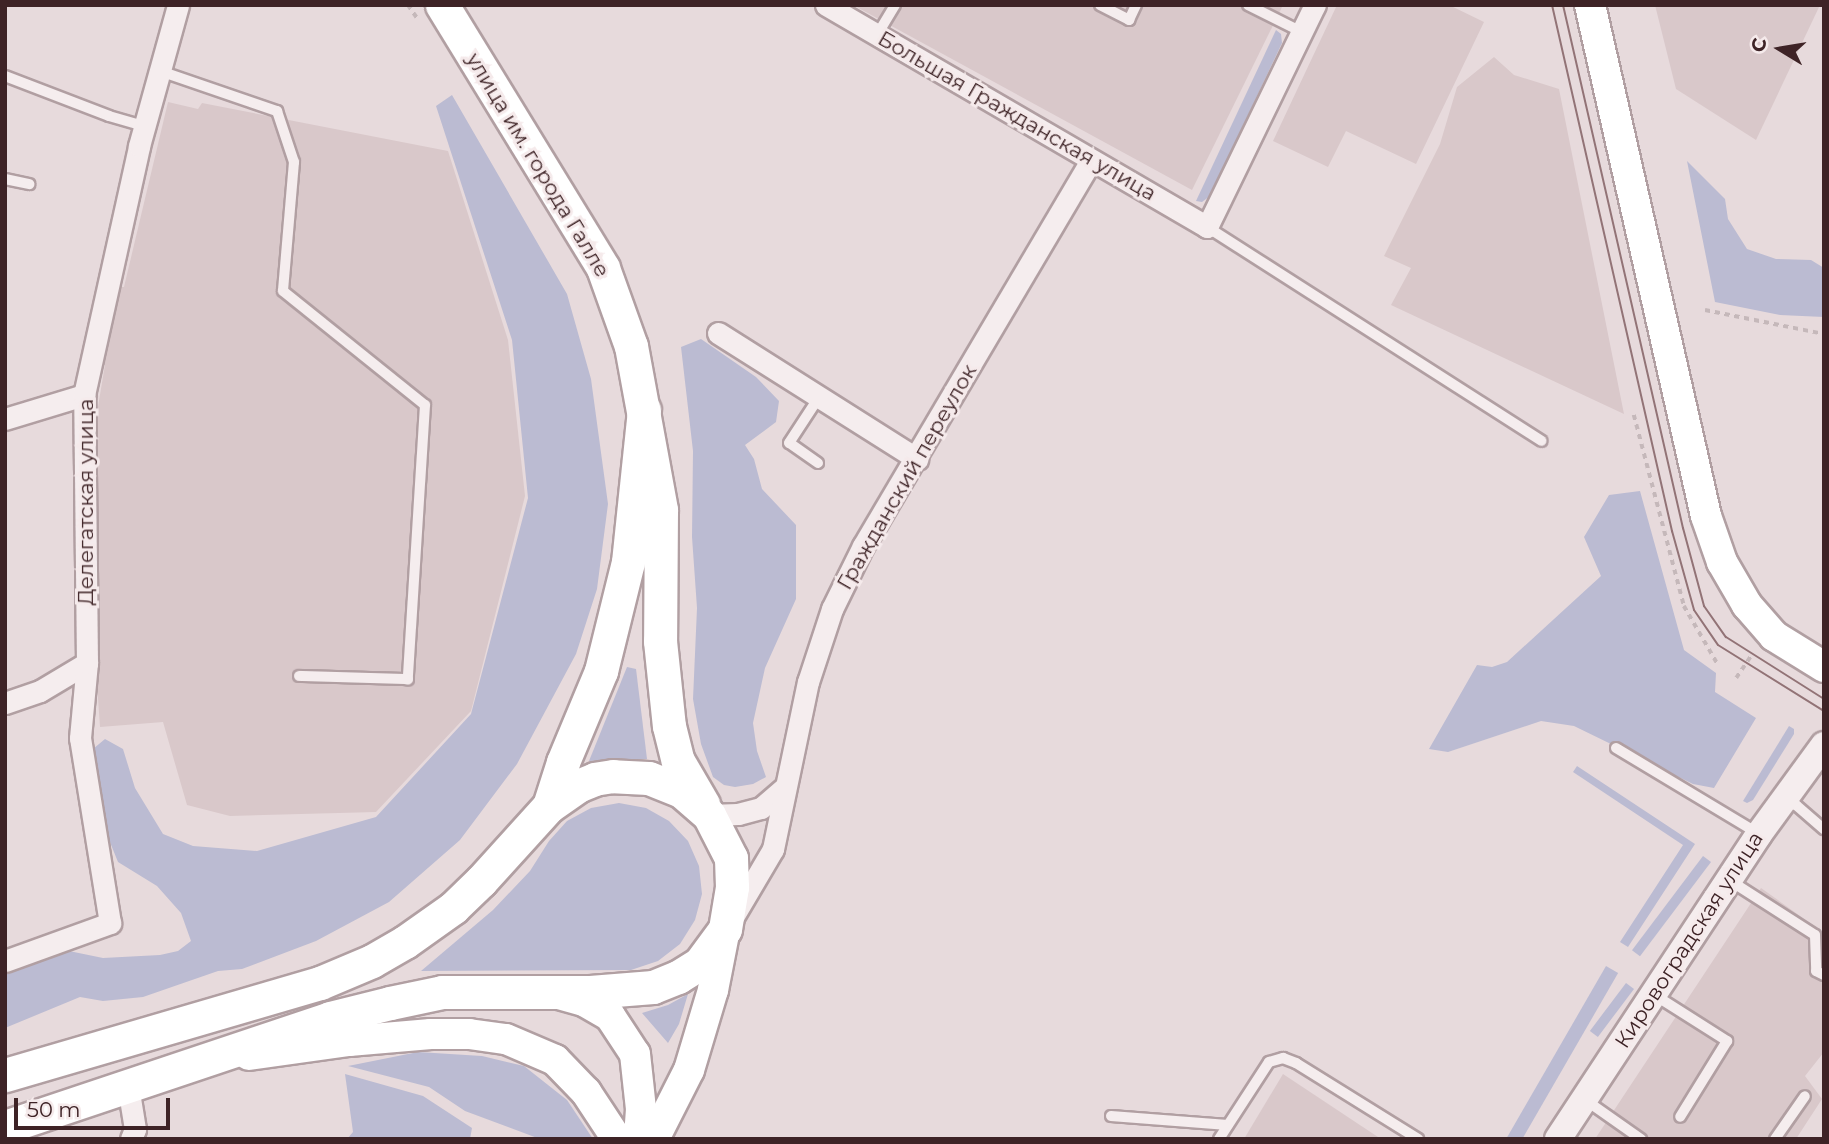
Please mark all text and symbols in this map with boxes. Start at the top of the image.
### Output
north arrow [1745,14,1815,84]
street label: Большая Гражданская улица [873,26,1161,206]
text: С [1746,36,1771,54]
street label: улица им. города Галле [461,48,615,282]
street label: Гражданский переулок [832,360,982,594]
street label: Делегатская улица [73,399,99,605]
street label: Кировоградская улица [1610,827,1768,1053]
scale bar [18,1084,173,1128]
text: 50 m [27,1097,81,1122]

